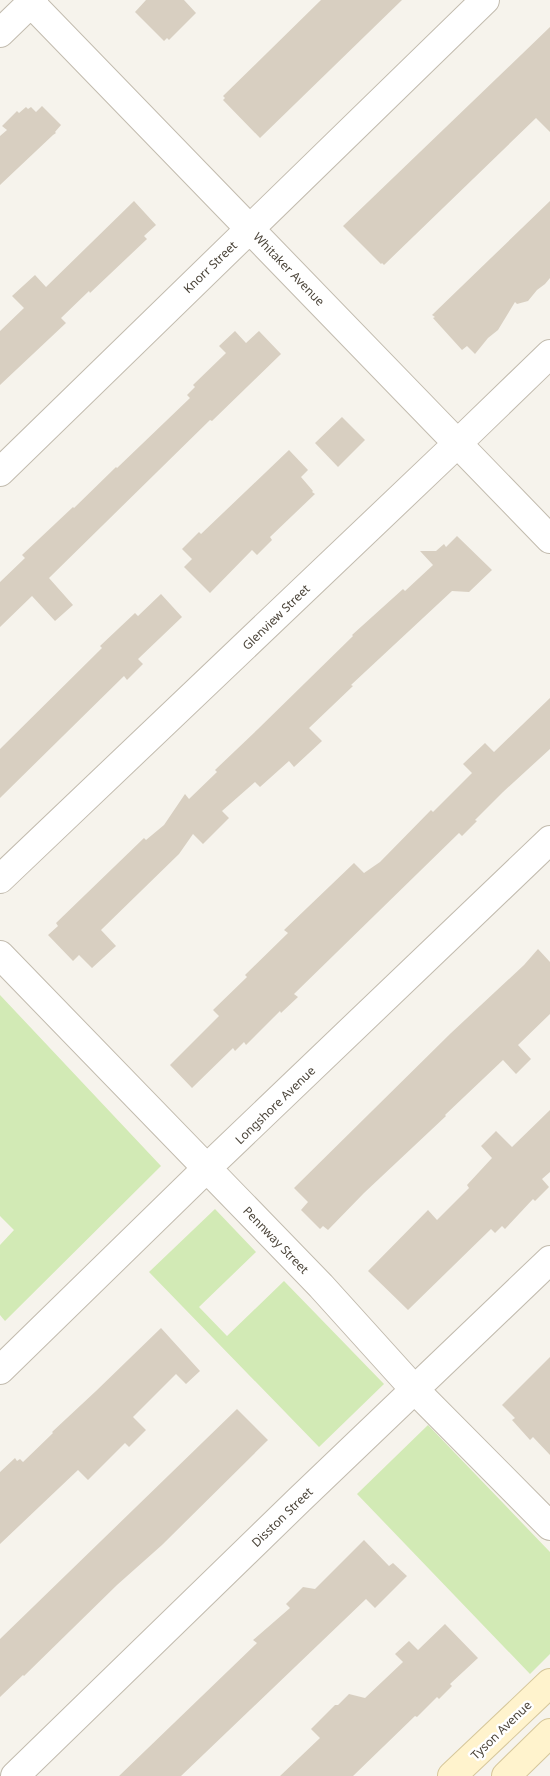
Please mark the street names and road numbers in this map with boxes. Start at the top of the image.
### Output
street label: Whitaker Avenue [249,229,329,310]
street label: Knorr Street [179,237,241,297]
street label: Glenview Street [239,580,314,654]
street label: Longshore Avenue [231,1062,319,1148]
street label: Pennway Street [239,1203,313,1278]
street label: Disston Street [248,1483,317,1551]
street label: Tyson Avenue [467,1697,535,1763]

